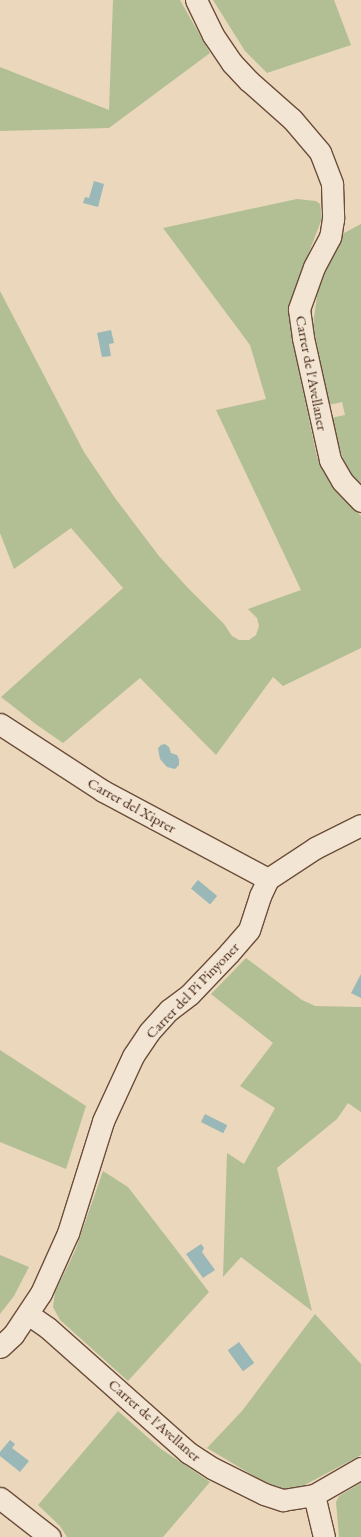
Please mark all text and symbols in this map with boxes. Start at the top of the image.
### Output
street label: Carrer de l'Avellaner [292,314,332,432]
street label: Carrer del Xiprer [85,773,179,837]
street label: Carrer del Pi Pinyoner [141,938,243,1042]
street label: Carrer de l'Avellaner [105,1375,205,1465]

